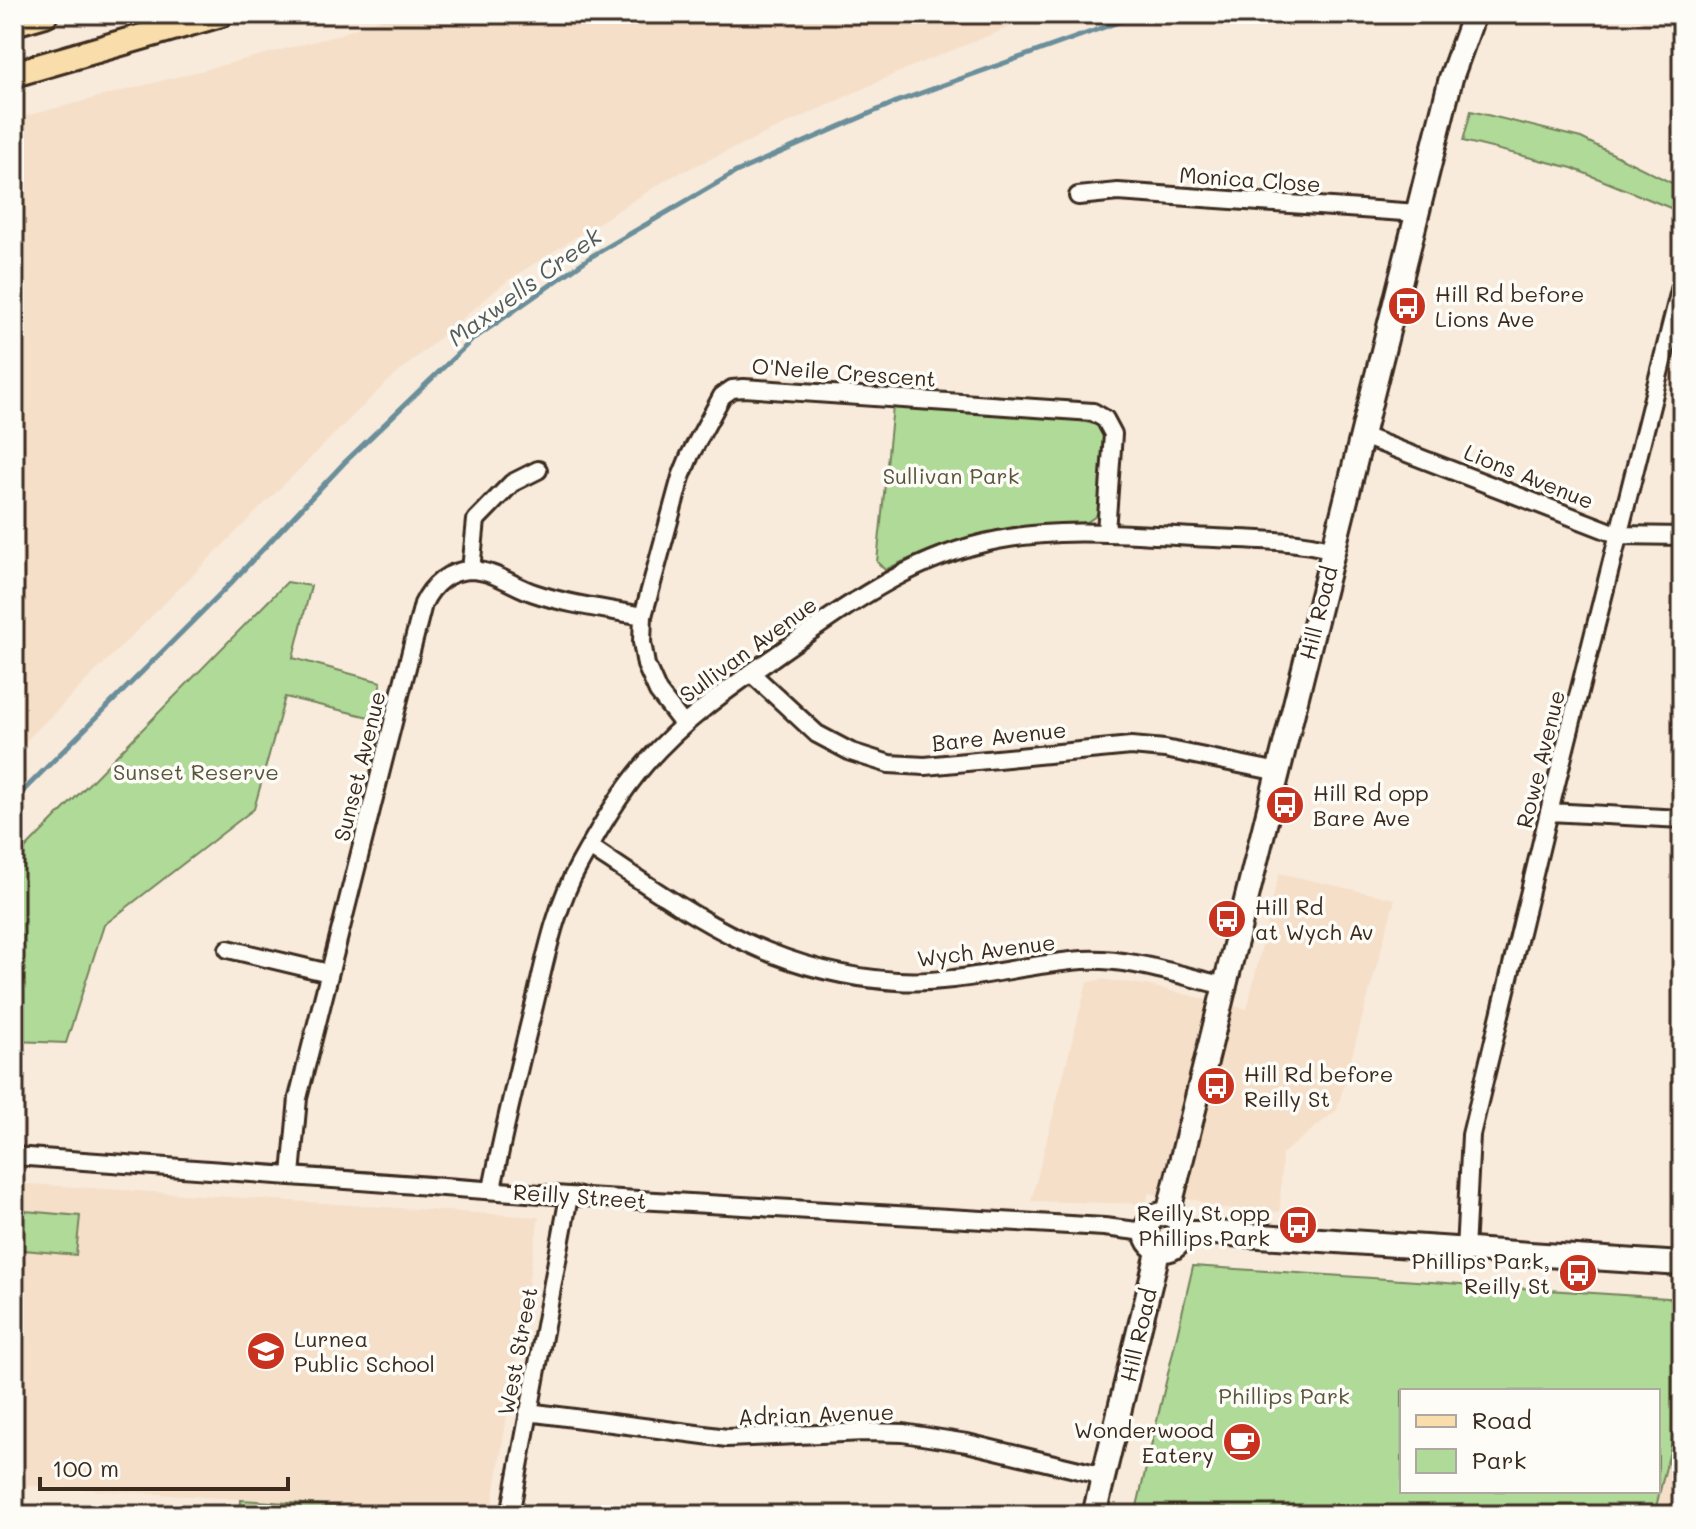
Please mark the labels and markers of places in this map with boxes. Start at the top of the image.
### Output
place label: Hill Rd before Lions Ave [1435,279,1585,333]
bus stop icon: Hill Rd before Lions Ave [1386,285,1428,327]
place label: Hill Rd opp Bare Ave [1313,778,1429,832]
bus stop icon: Hill Rd opp Bare Ave [1264,784,1306,826]
place label: Hill Rd at Wych Av [1255,892,1373,946]
bus stop icon: Hill Rd at Wych Av [1206,898,1248,940]
place label: Hill Rd before Reilly St [1244,1059,1394,1113]
bus stop icon: Hill Rd before Reilly St [1195,1065,1237,1107]
place label: Reilly St opp Phillips Park [1137,1198,1270,1252]
bus stop icon: Reilly St opp Phillips Park [1277,1204,1319,1246]
place label: Phillips Park, Reilly St [1412,1246,1550,1300]
bus stop icon: Phillips Park, Reilly St [1557,1252,1599,1294]
place label: Lurnea Public School [294,1324,435,1378]
school or university icon: Lurnea Public School [245,1330,287,1372]
place label: Wonderwood Eatery [1074,1415,1214,1469]
cafe icon: Wonderwood Eatery [1221,1421,1263,1463]

